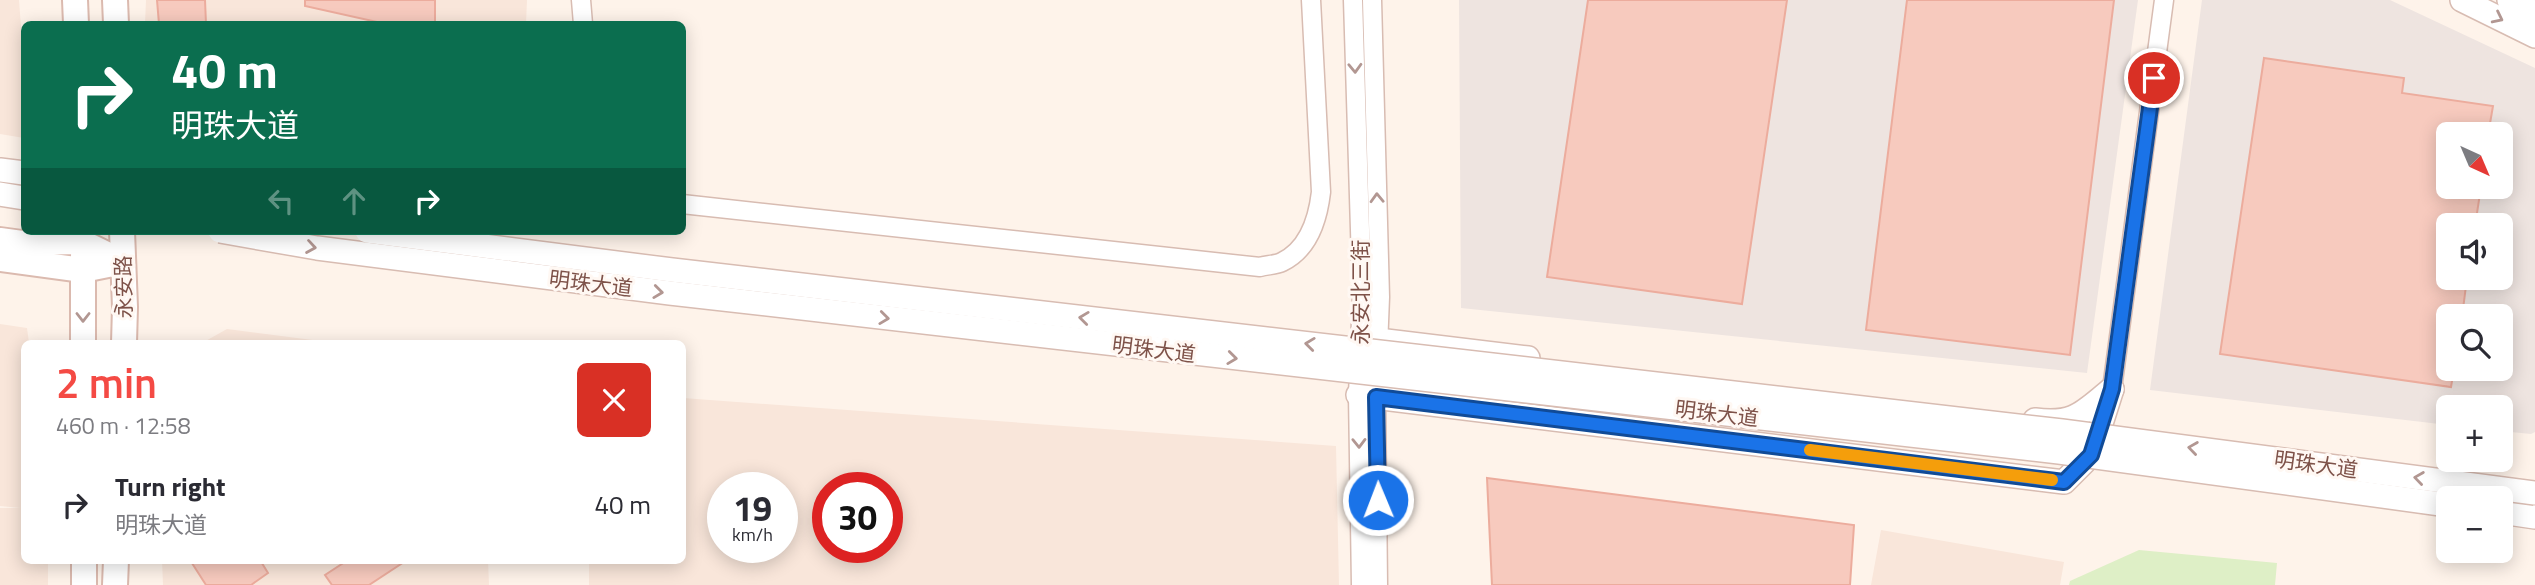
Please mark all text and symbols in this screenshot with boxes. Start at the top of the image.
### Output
one-way arrow [2491,10,2503,24]
text: 40 m [171,32,278,107]
pin [2124,48,2184,108]
icon: right [56,49,147,140]
icon: arrive [2135,59,2173,97]
one-way arrow [1347,63,1362,74]
text: 明珠大道 [171,101,299,149]
north arrow [2436,122,2513,200]
map controls [2436,122,2513,563]
icon: left [262,182,300,220]
icon: ahead [335,182,373,220]
icon: right [408,182,446,220]
one-way arrow [1370,193,1385,204]
button: sound [2436,213,2513,290]
one-way arrow [305,239,317,254]
street label: 永安北三街 [1344,240,1376,345]
street label: 永安路 [106,255,140,319]
street label: 明珠大道 [547,262,635,304]
one-way arrow [652,284,664,299]
button: search [2436,304,2513,381]
one-way arrow [878,310,890,325]
one-way arrow [1079,310,1090,325]
one-way arrow [75,312,91,323]
street label: 明珠大道 [1110,328,1198,370]
one-way arrow [1305,336,1316,351]
text: 2 min [56,350,157,414]
one-way arrow [1226,350,1238,365]
button: close [577,363,651,437]
street label: 明珠大道 [1673,392,1761,434]
button: + [2436,395,2513,472]
text: 460 m · 12:58 [56,408,191,443]
one-way arrow [1352,437,1367,448]
one-way arrow [2187,440,2199,455]
street label: 明珠大道 [2272,442,2360,486]
position arrow [1341,463,1415,537]
text: Turn right [115,467,226,506]
one-way arrow [2413,470,2425,485]
speed limit sign: 30 [812,472,903,563]
text: 19 [733,481,772,535]
text: 40 m [594,485,651,524]
icon: right [56,486,94,524]
button: − [2436,486,2513,563]
text: 明珠大道 [115,507,207,542]
text: km/h [732,521,773,548]

